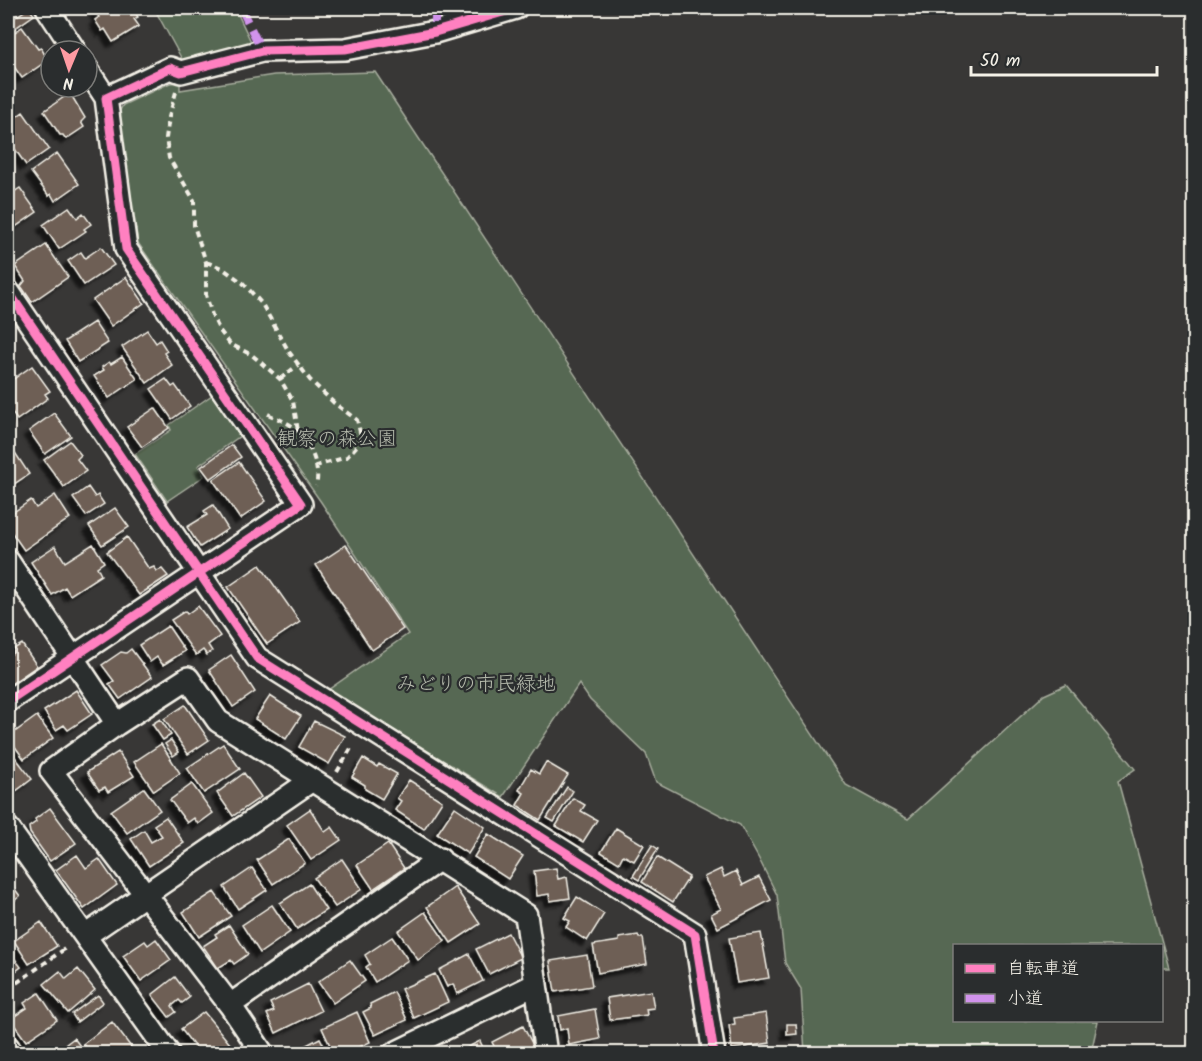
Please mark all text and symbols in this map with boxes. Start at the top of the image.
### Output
north arrow [39,39,99,99]
scale bar [971,39,1157,77]
text: 50 m [980,47,1020,76]
text: N [63,70,74,95]
park label: 観察の森公園 [277,424,397,456]
park label: みどりの市民緑地 [396,669,556,701]
legend [953,944,1163,1022]
text: 自転車道 [1007,955,1079,984]
text: 小道 [1007,985,1043,1014]

